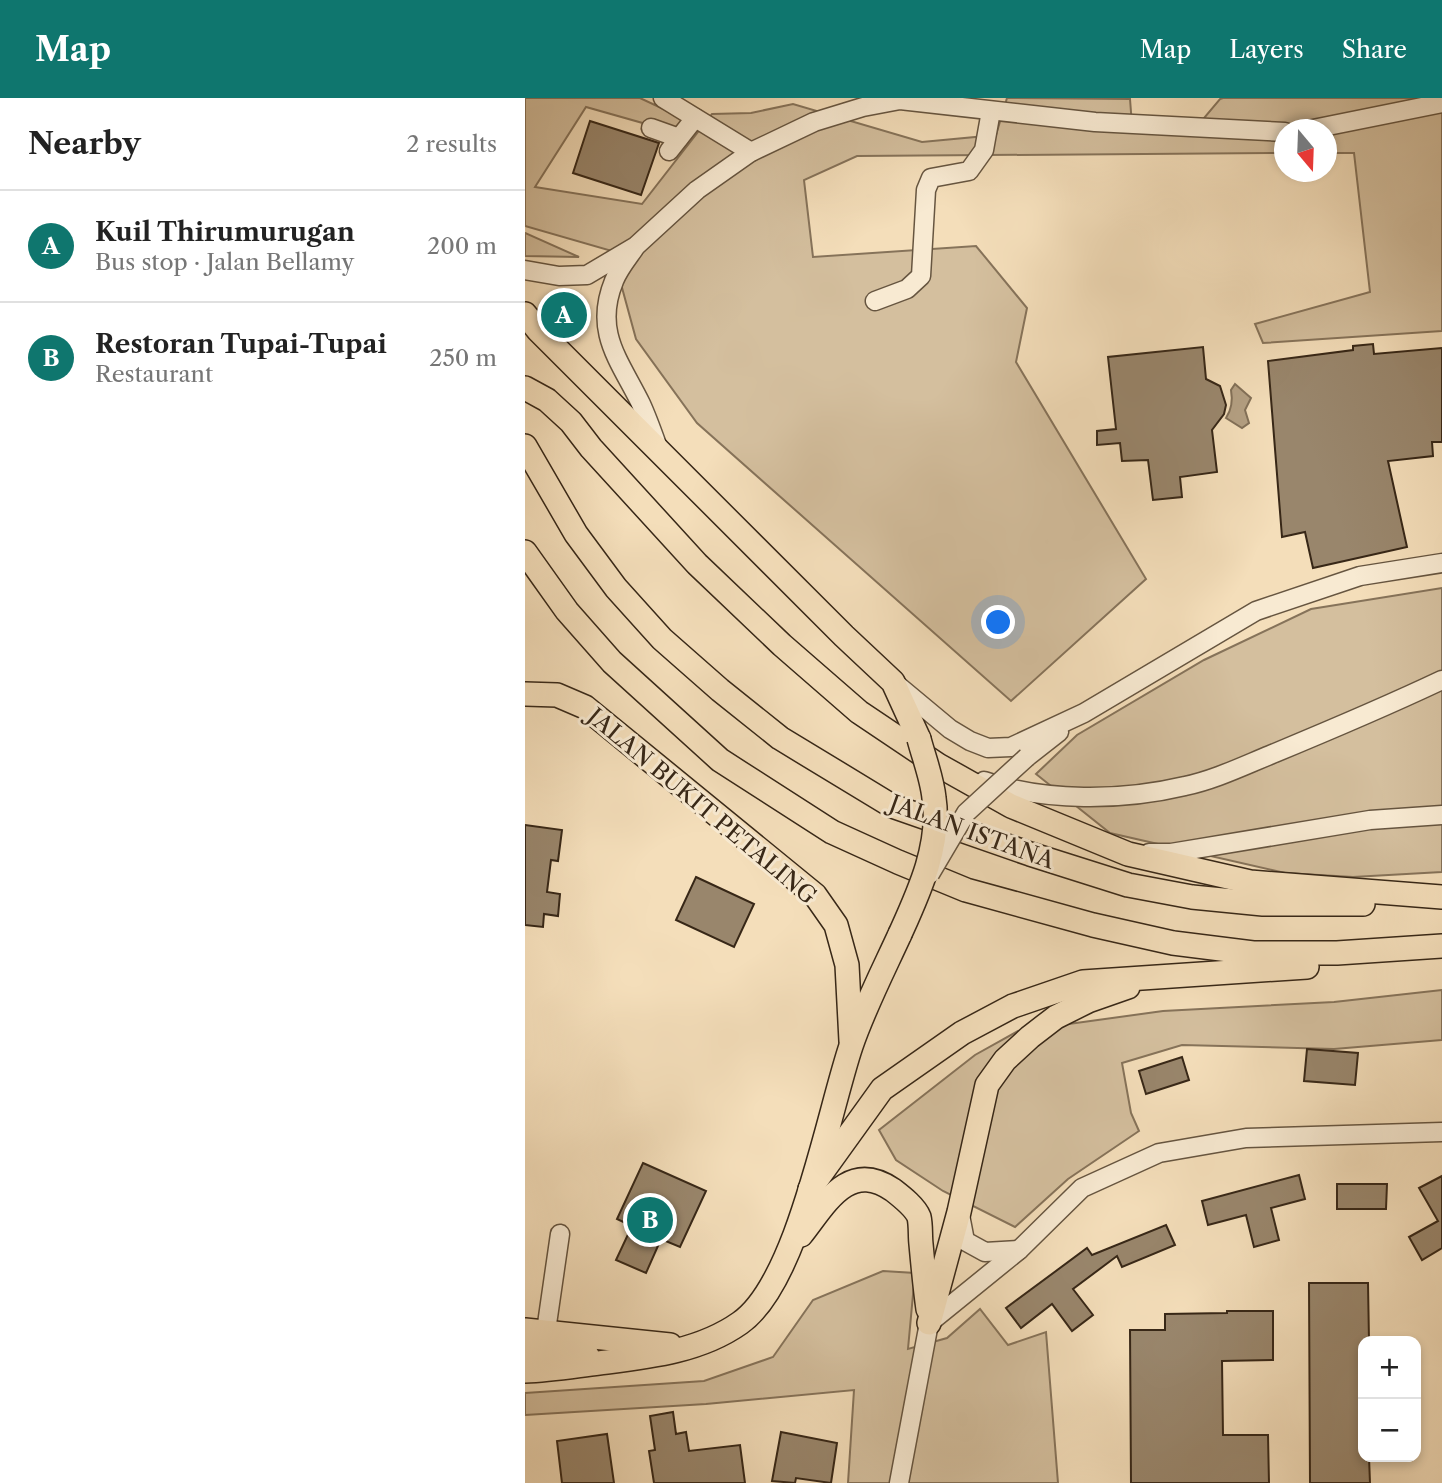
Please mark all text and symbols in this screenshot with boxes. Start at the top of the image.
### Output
text: Map [35,29,111,70]
text: Map [1140,35,1191,64]
text: Layers [1229,35,1304,64]
text: Share [1342,35,1407,64]
north arrow [1274,119,1337,182]
text: Nearby [28,125,141,162]
text: 2 results [406,130,497,158]
text: Kuil Thirumurugan [95,216,355,248]
text: A [42,232,60,260]
text: 200 m [427,232,497,260]
text: Bus stop · Jalan Bellamy [95,248,354,276]
pin: A [541,289,587,341]
text: Restoran Tupai-Tupai [95,328,387,360]
text: B [42,344,60,372]
text: 250 m [429,344,497,372]
text: Restaurant [95,360,213,388]
your location [981,605,1015,639]
street label: JALAN BUKIT PETALING [580,700,822,910]
street label: JALAN ISTANA [883,788,1059,875]
pin: B [627,1194,673,1246]
map controls [1358,1336,1421,1462]
button: + [1358,1336,1421,1399]
button: − [1358,1399,1421,1462]

